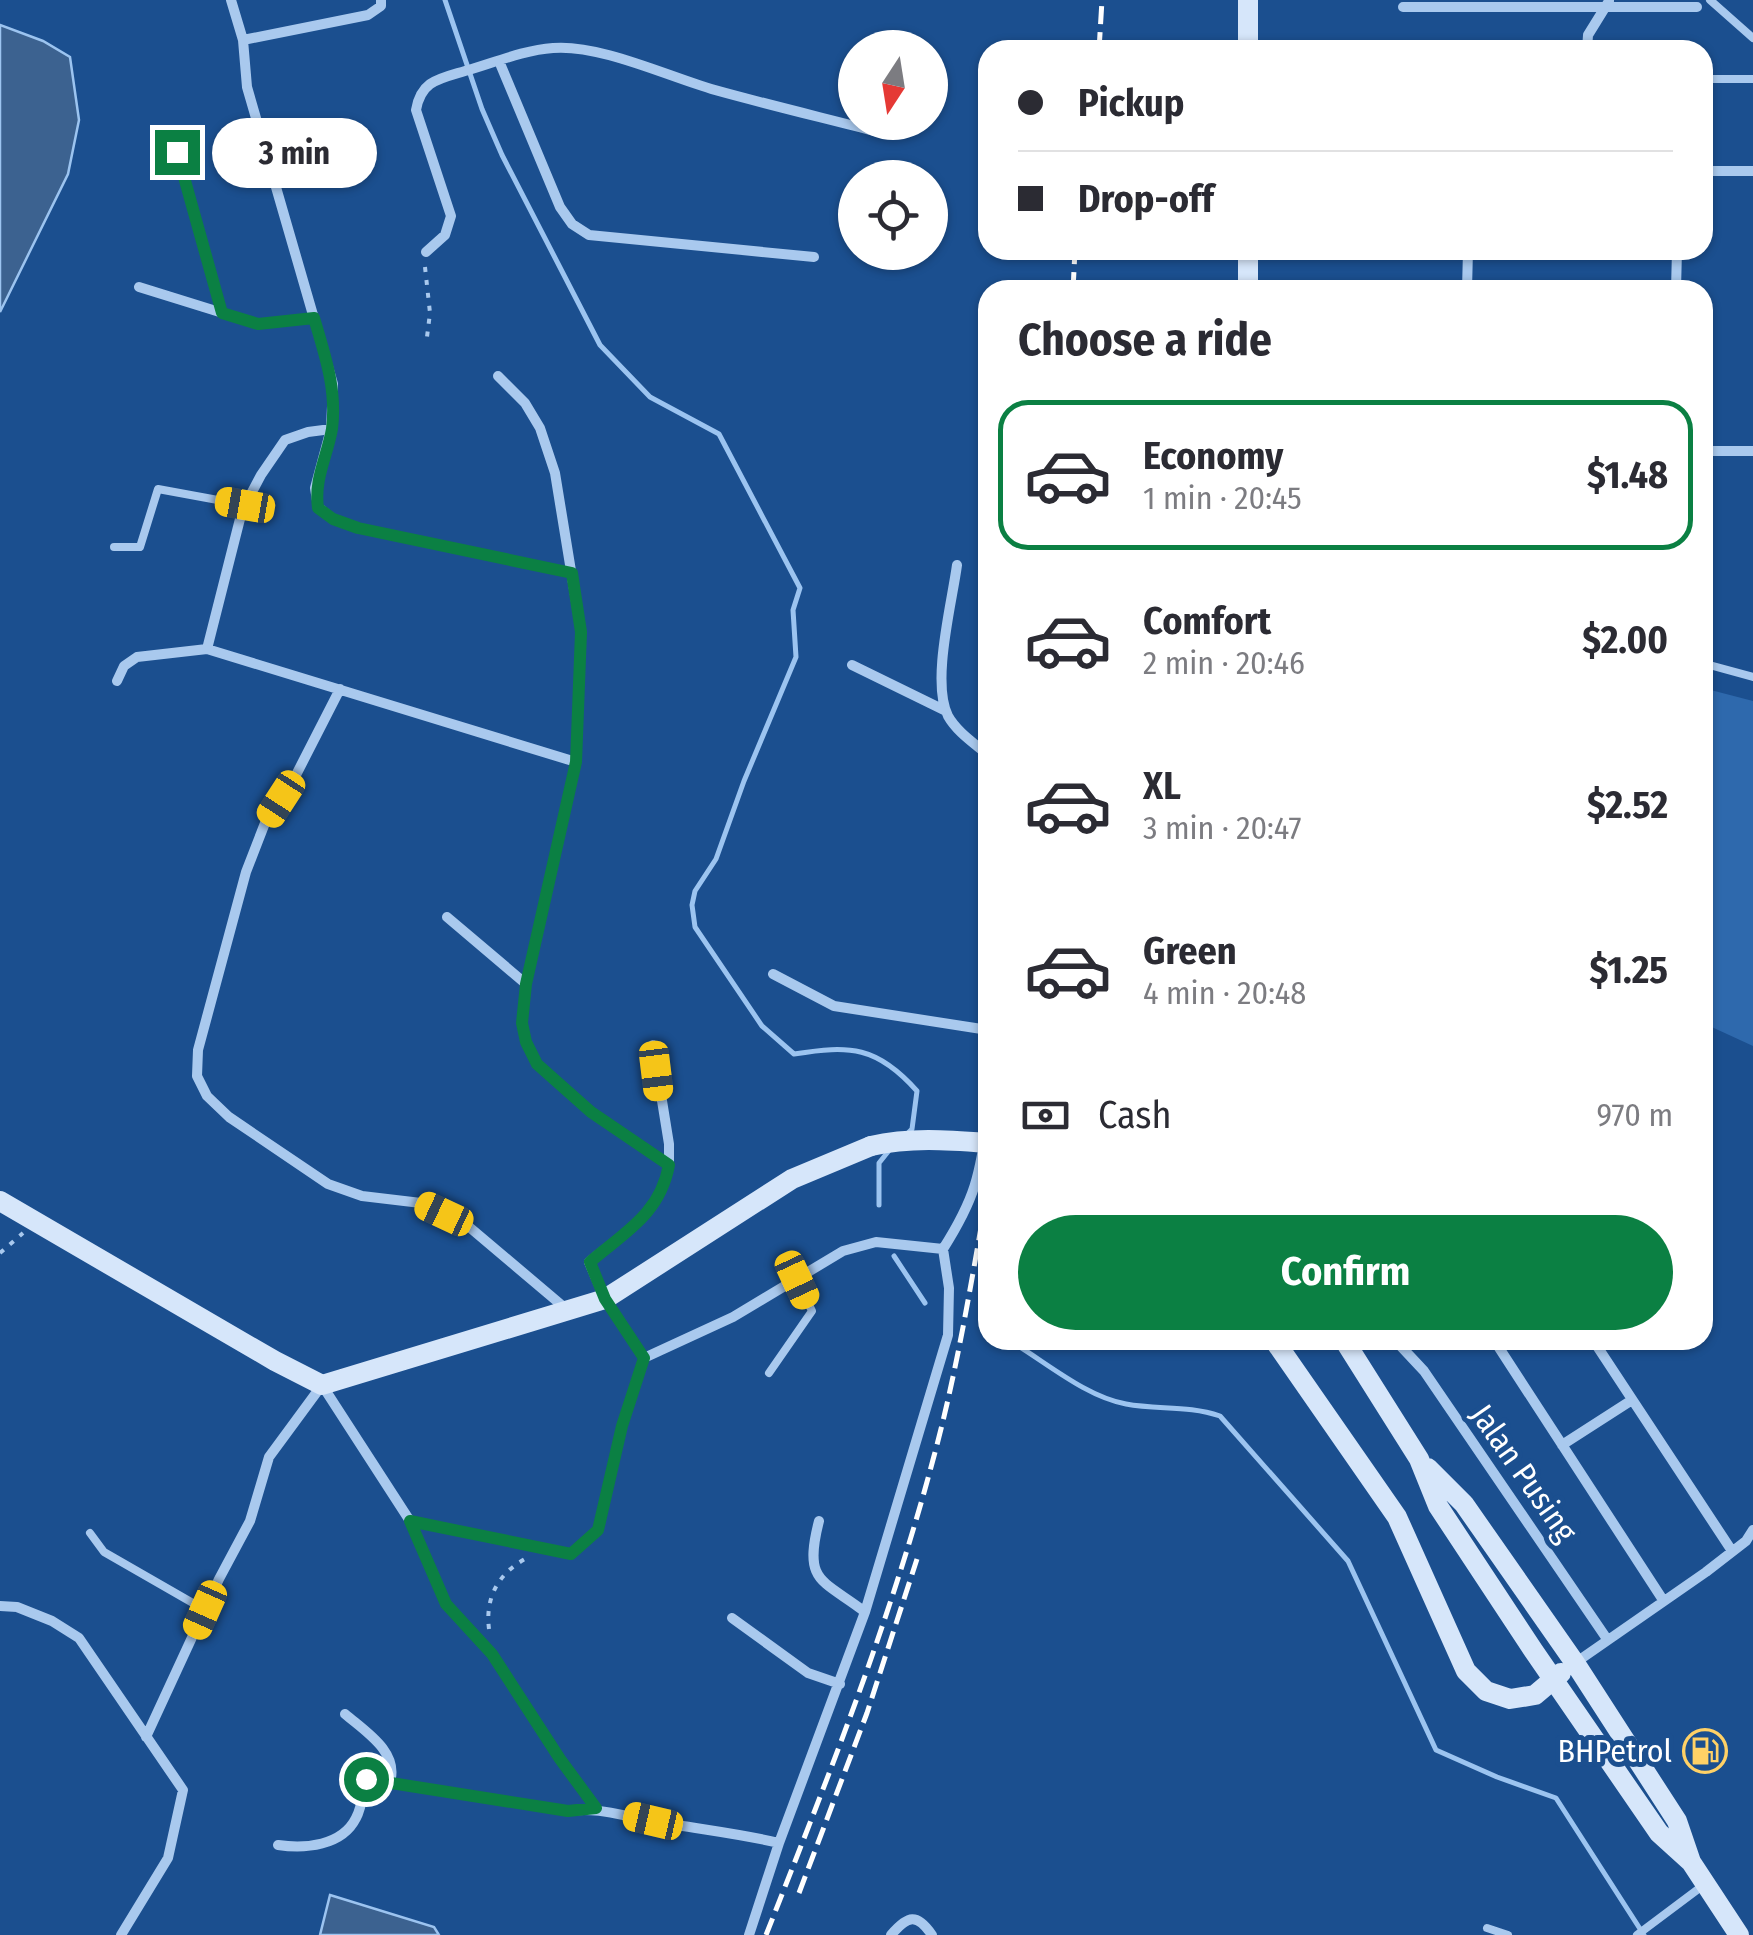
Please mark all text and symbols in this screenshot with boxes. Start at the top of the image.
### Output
north arrow [838,30,948,140]
map controls [838,30,948,270]
text: Pickup [1078,80,1184,126]
callout: 3 min [212,117,377,187]
route end [155,130,200,175]
text: 3 min [259,134,330,172]
button: locate [838,160,948,270]
text: Drop-off [1078,176,1214,222]
text: Choose a ride [1018,313,1272,367]
icon: car [1023,430,1113,520]
text: Economy [1143,433,1283,479]
text: $1.48 [1587,452,1668,498]
text: 1 min · 20:45 [1143,479,1302,517]
car [213,485,277,525]
icon: car [1023,595,1113,685]
text: Comfort [1143,598,1271,644]
text: $2.00 [1582,617,1668,663]
text: 2 min · 20:46 [1143,644,1305,682]
icon: car [1023,760,1113,850]
text: XL [1143,763,1181,809]
car [252,766,310,832]
text: $2.52 [1587,782,1668,828]
text: 3 min · 20:47 [1143,809,1302,847]
icon: car [1023,925,1113,1015]
text: Green [1143,928,1237,974]
text: $1.25 [1589,947,1668,993]
text: 4 min · 20:48 [1143,974,1306,1012]
car [637,1039,675,1103]
icon: cash [1018,1088,1073,1143]
text: Cash [1098,1092,1172,1138]
text: 970 m [1596,1096,1673,1134]
car [410,1188,478,1240]
button: Confirm [1018,1215,1673,1330]
car [771,1246,823,1314]
street label: Jalan Pusing [1463,1397,1585,1549]
car [179,1576,231,1644]
fuel station icon: BHPetrol [1682,1728,1728,1774]
place label: BHPetrol [1558,1732,1672,1770]
route start [344,1757,389,1802]
car [620,1800,686,1842]

